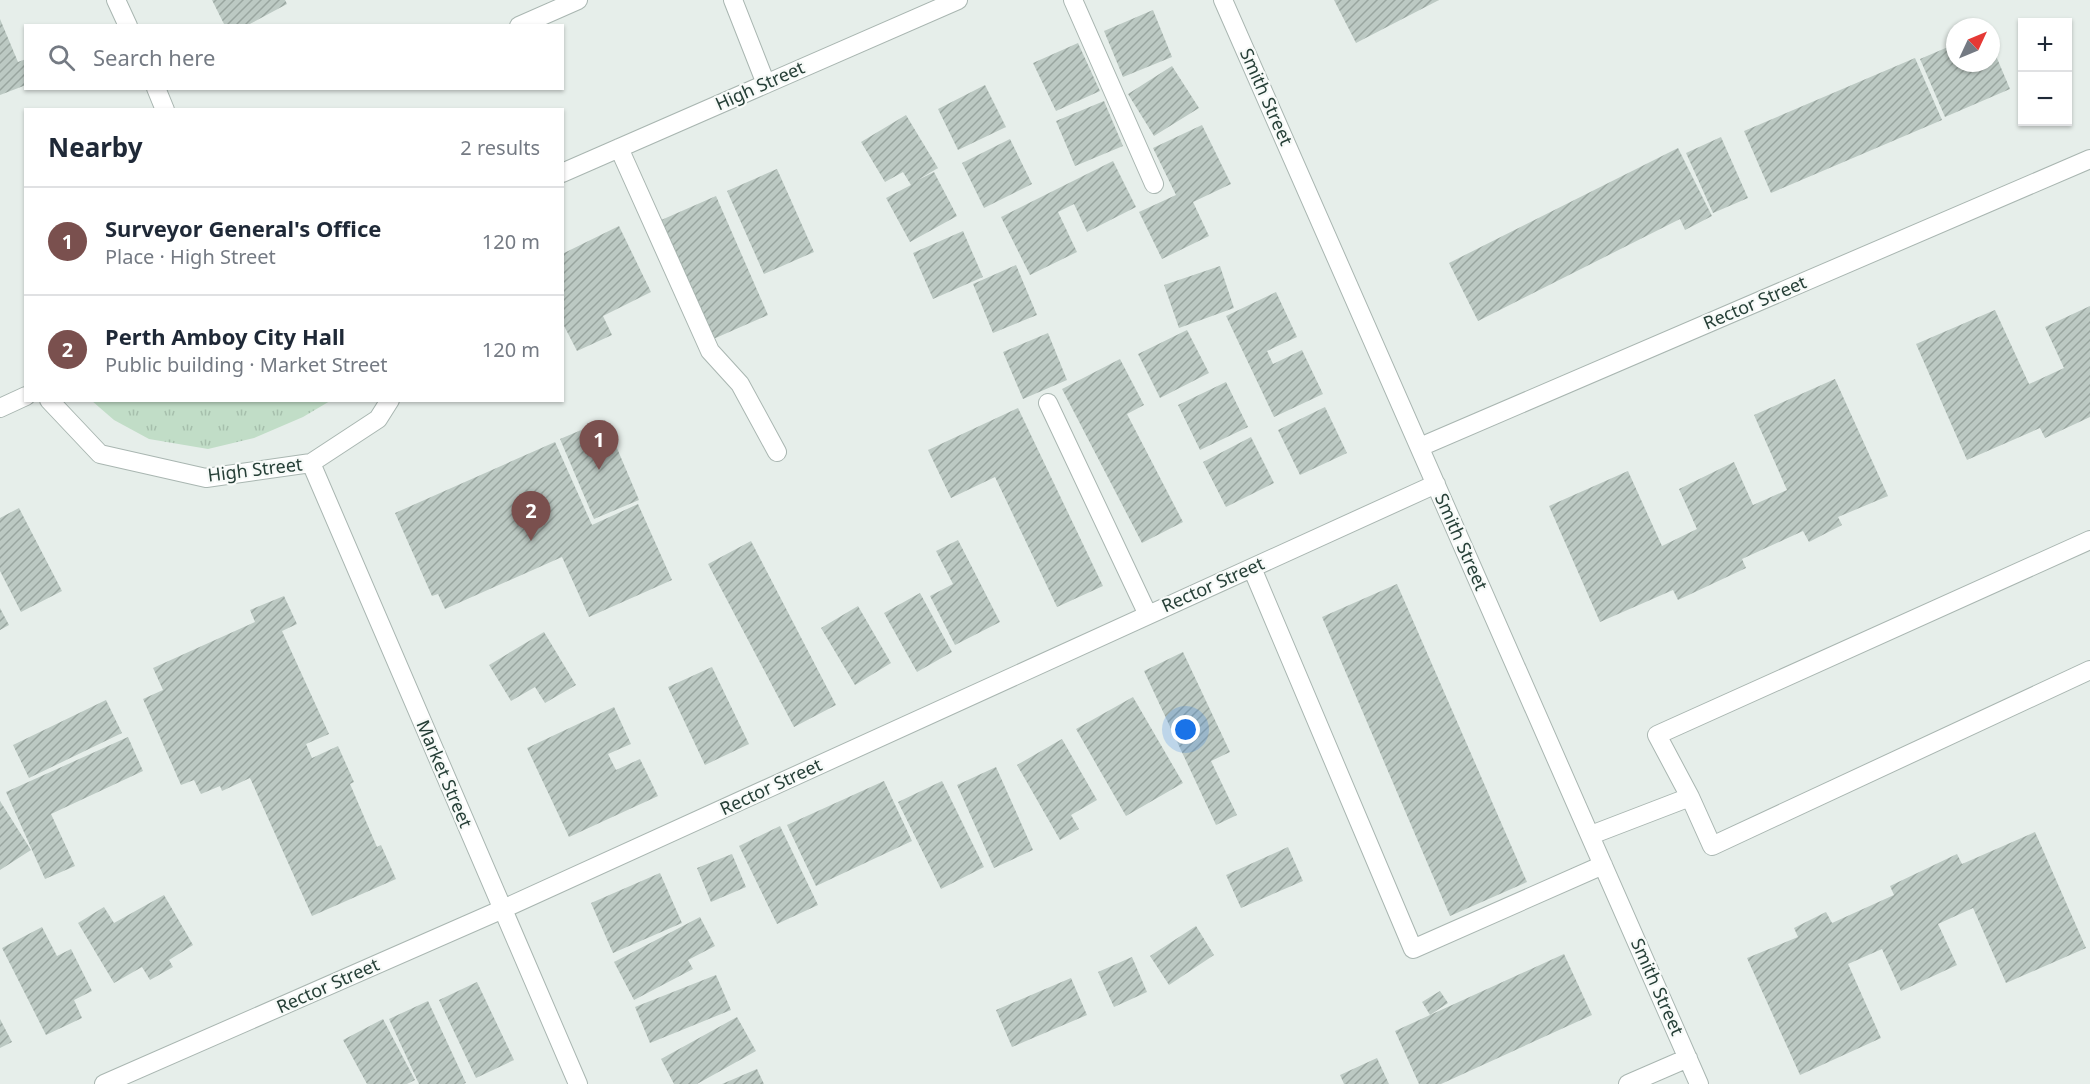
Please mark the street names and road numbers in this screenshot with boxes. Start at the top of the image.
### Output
street label: Smith Street [1235,44,1299,149]
street label: High Street [711,55,808,115]
street label: Rector Street [1699,269,1810,335]
street label: High Street [206,451,304,487]
street label: Smith Street [1430,489,1494,594]
street label: Rector Street [1158,551,1268,617]
street label: Market Street [411,716,479,832]
street label: Rector Street [716,752,826,820]
street label: Smith Street [1626,934,1690,1039]
street label: Rector Street [273,952,383,1018]

